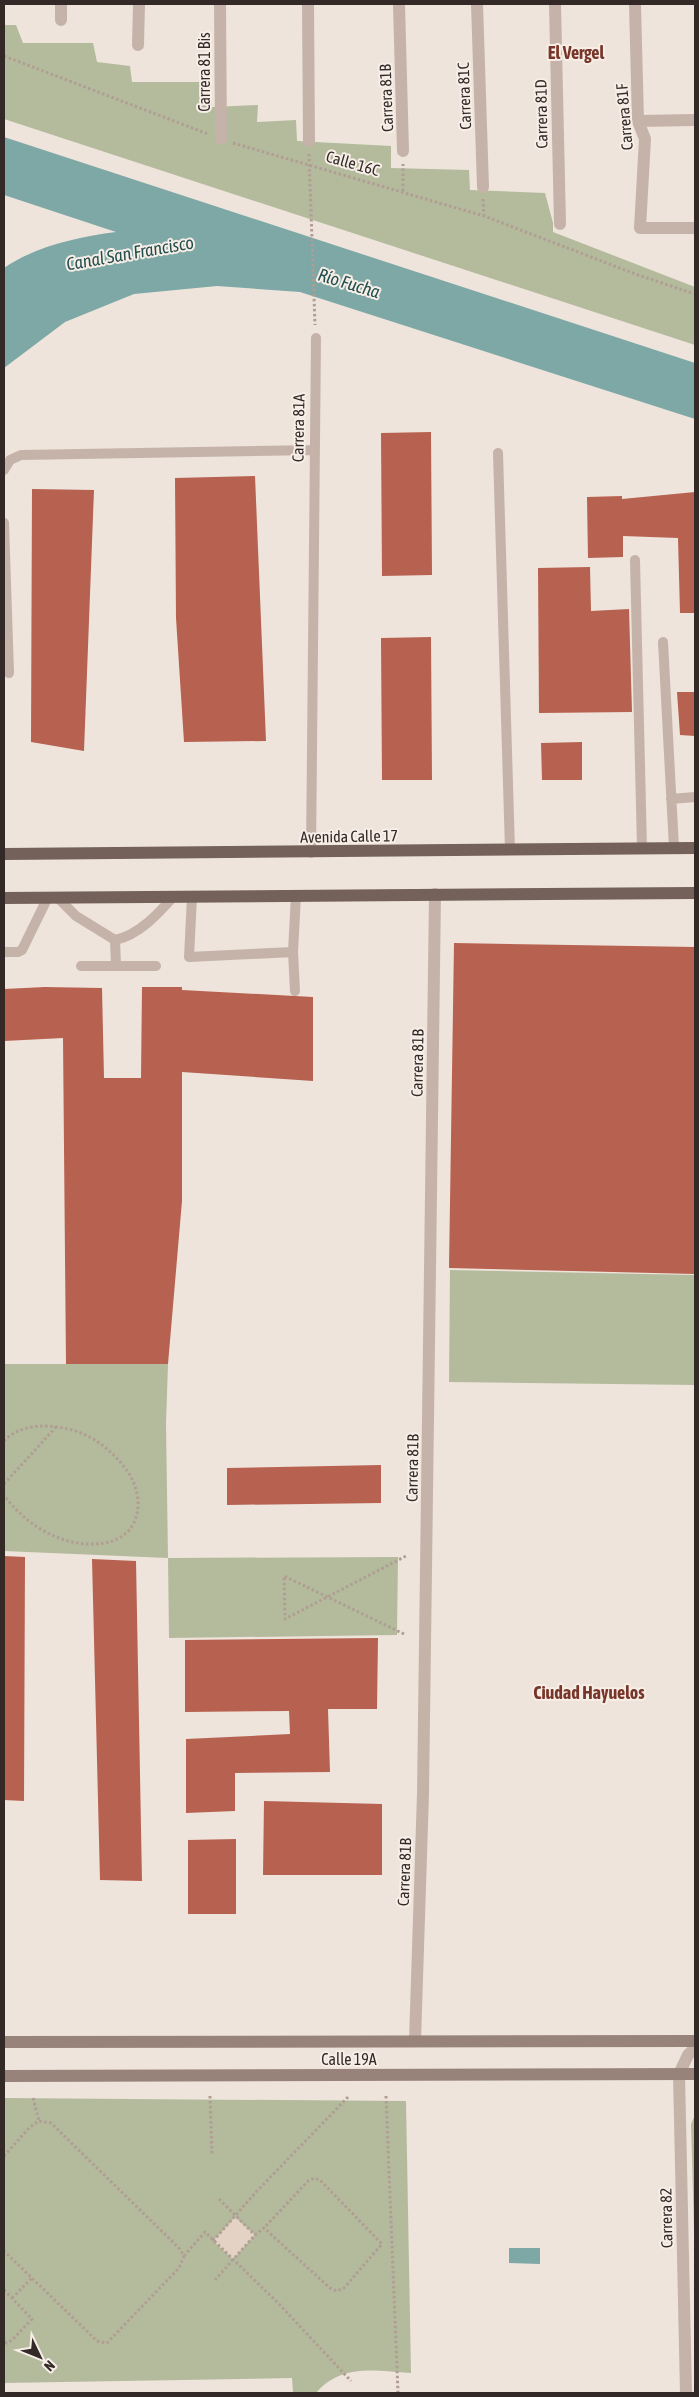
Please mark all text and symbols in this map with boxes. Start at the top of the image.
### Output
street label: Carrera 81 Bis [195,32,213,112]
district label: El Vergel [548,42,604,63]
street label: Carrera 81C [454,62,474,130]
street label: Carrera 81B [376,63,396,132]
street label: Carrera 81D [531,79,551,149]
street label: Carrera 81F [612,82,636,151]
street label: Calle 16C [324,147,382,179]
water label: Canal San Francisco [65,231,195,275]
water label: Río Fucha [316,264,383,303]
street label: Carrera 81A [288,394,308,462]
street label: Avenida Calle 17 [300,826,398,846]
street label: Carrera 81B [407,1028,427,1097]
street label: Carrera 81B [402,1433,422,1502]
district label: Ciudad Hayuelos [533,1682,645,1703]
street label: Carrera 81B [394,1837,414,1906]
street label: Calle 19A [321,2050,377,2068]
street label: Carrera 82 [656,2188,676,2248]
north arrow [15,2332,65,2382]
text: N [41,2357,58,2374]

